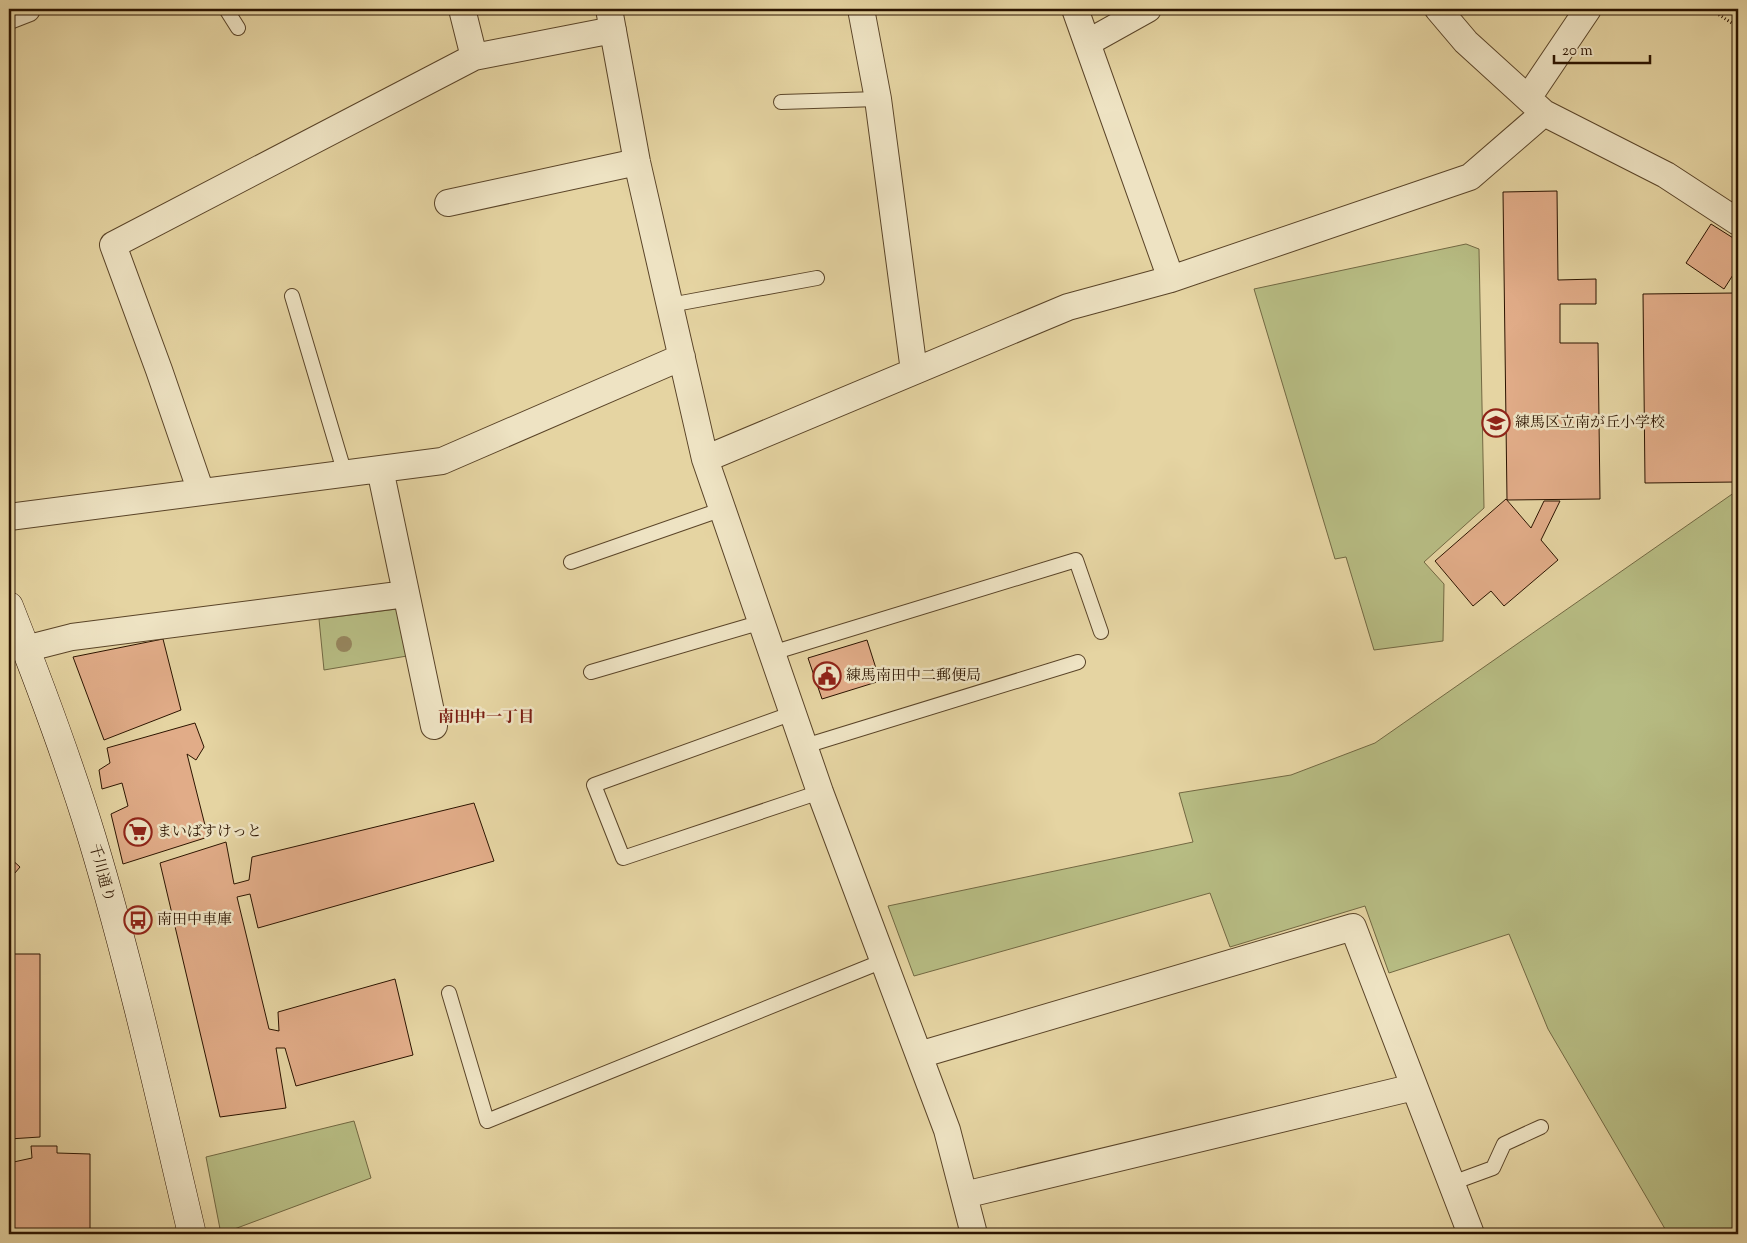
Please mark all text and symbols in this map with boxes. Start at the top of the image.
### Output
scale bar [1554,32,1651,64]
text: 20 m [1562,41,1593,62]
school or university icon: 練馬区立南が丘小学校 [1481,408,1511,438]
place label: 練馬区立南が丘小学校 [1515,413,1665,434]
public building icon: 練馬南田中二郵便局 [812,661,842,691]
place label: 練馬南田中二郵便局 [846,666,981,687]
district label: 南田中一丁目 [438,707,534,730]
supermarket icon: まいばすけっと [123,817,153,847]
place label: まいばすけっと [157,822,262,843]
street label: 千川通り [83,841,119,905]
bus stop icon: 南田中車庫 [123,905,153,935]
place label: 南田中車庫 [157,910,232,931]

